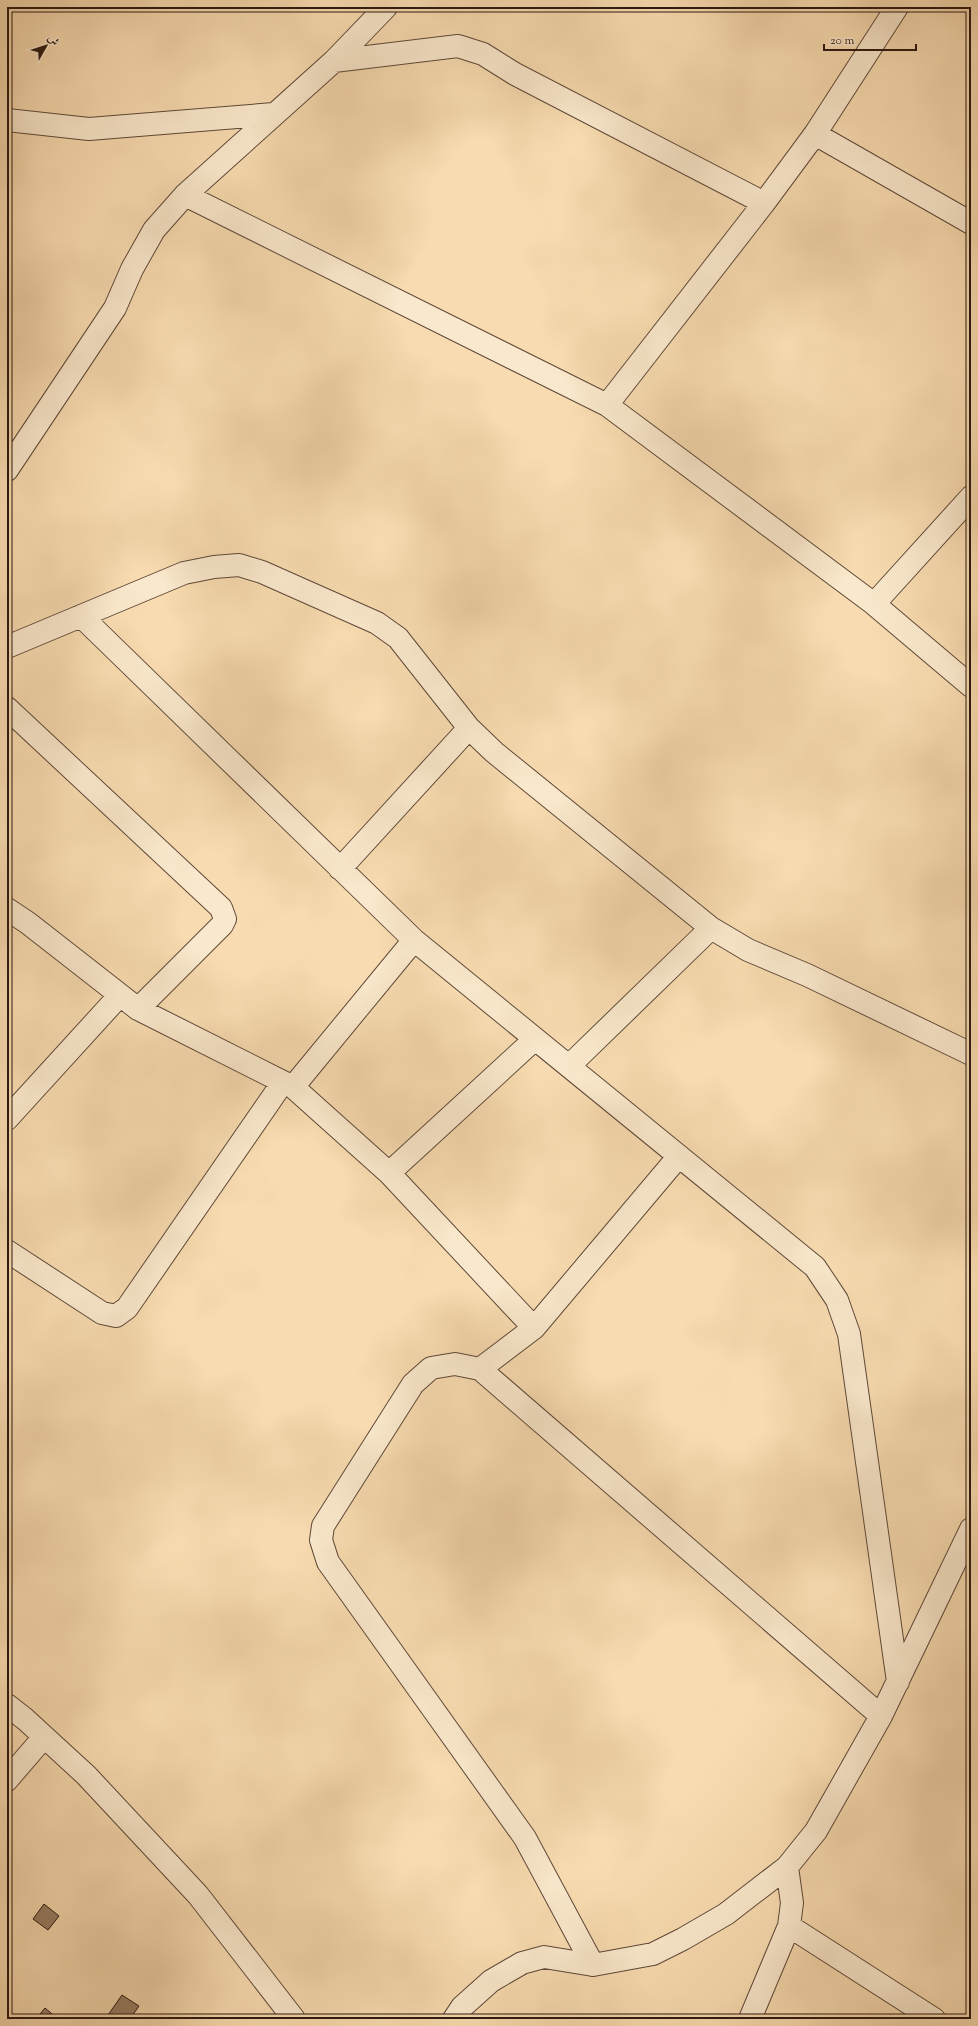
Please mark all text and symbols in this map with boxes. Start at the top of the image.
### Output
north arrow [26,26,66,66]
scale bar [824,26,916,52]
text: ش [43,31,63,50]
text: 20 m [830,32,855,50]

